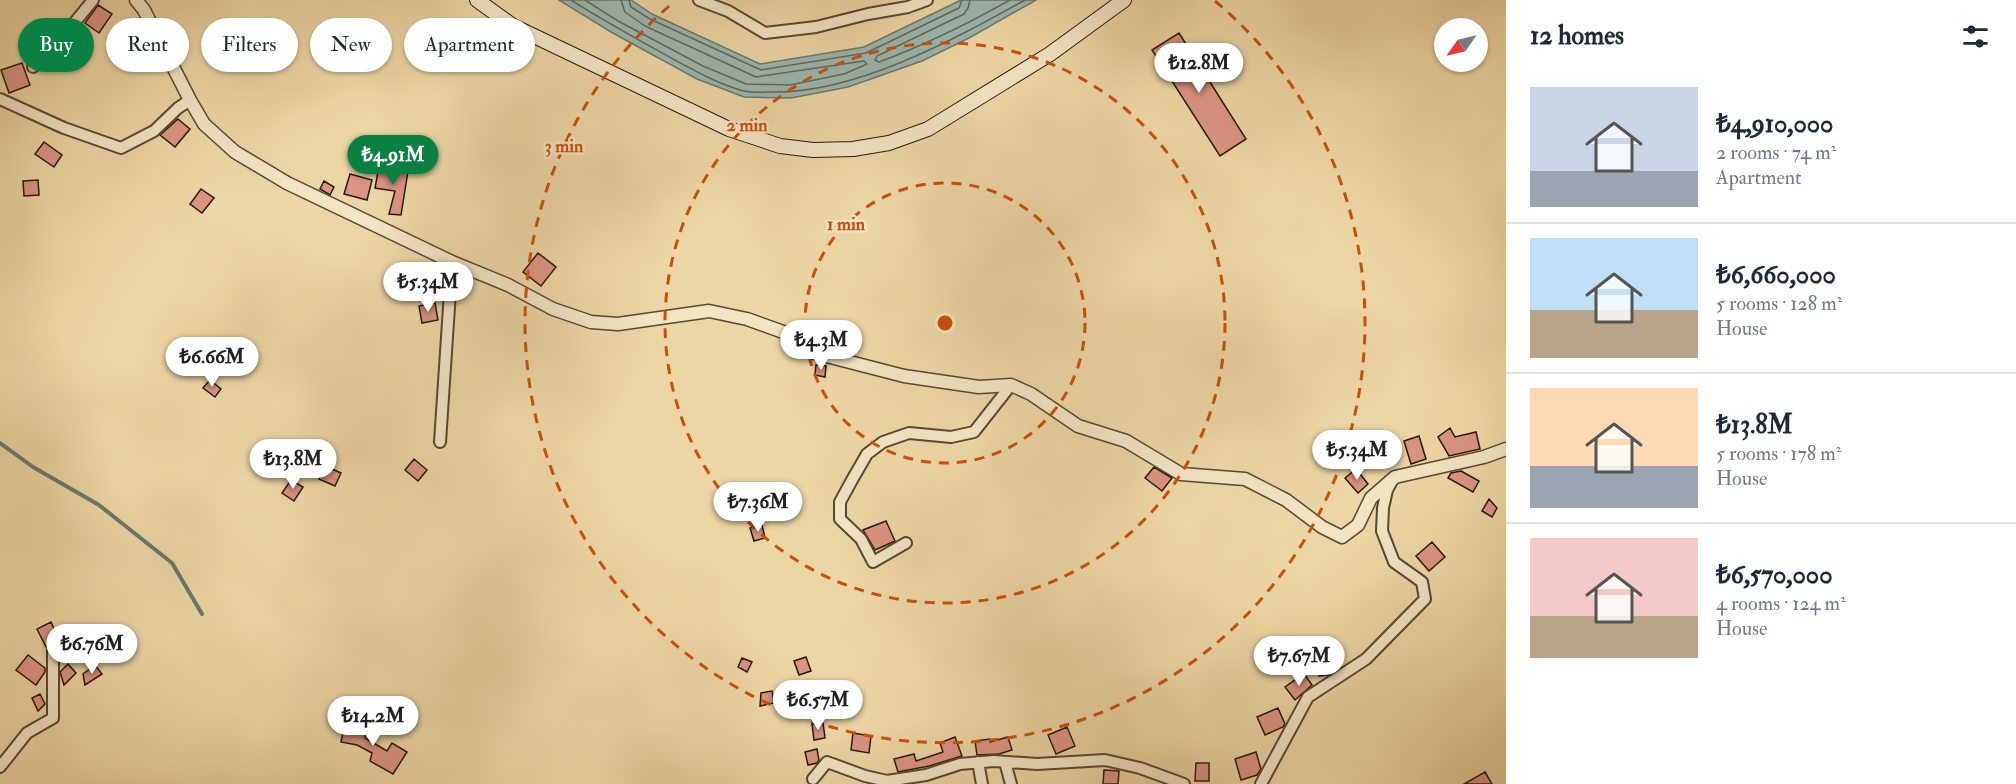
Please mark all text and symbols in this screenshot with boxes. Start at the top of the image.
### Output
chip: Buy [18,18,94,72]
chip: Rent [106,18,189,72]
chip: Filters [201,18,298,72]
chip: New [310,18,392,72]
chip: Apartment [404,18,535,72]
north arrow [1434,18,1488,72]
map controls [1434,18,1488,72]
text: 12 homes [1530,20,1624,52]
icon: filters [1959,20,1992,53]
pin: ₺12.8M [1150,43,1248,94]
text: ₺12.8M [1168,50,1230,75]
text: ₺4,910,000 [1716,108,1833,140]
icon: home [1578,111,1650,183]
text: 2 min [727,114,768,137]
pin: ₺4.91M [344,135,442,186]
text: 3 min [545,135,584,158]
text: 2 rooms · 74 m² [1716,140,1837,165]
text: ₺4.91M [361,142,425,167]
text: Apartment [1716,165,1801,190]
text: 1 min [827,213,866,236]
text: ₺6,660,000 [1716,259,1836,291]
pin: ₺5.34M [379,262,477,313]
icon: home [1578,262,1650,334]
text: ₺5.34M [397,269,459,294]
text: 5 rooms · 128 m² [1716,291,1842,316]
centre of rings [935,313,955,333]
text: House [1716,316,1767,341]
pin: ₺4.3M [779,320,863,371]
text: ₺4.3M [794,327,848,352]
pin: ₺6.66M [163,337,261,388]
text: ₺6.66M [180,344,244,369]
text: ₺13.8M [1716,409,1793,441]
icon: home [1578,412,1650,484]
pin: ₺5.34M [1308,430,1406,481]
text: ₺5.34M [1326,437,1388,462]
pin: ₺13.8M [244,439,342,490]
text: 5 rooms · 178 m² [1716,441,1841,466]
text: ₺13.8M [264,446,322,471]
text: House [1716,466,1767,491]
pin: ₺7.36M [709,482,807,533]
text: ₺7.36M [727,489,789,514]
text: ₺6,570,000 [1716,559,1833,591]
icon: home [1578,562,1650,634]
text: 4 rooms · 124 m² [1716,591,1846,616]
text: House [1716,616,1767,641]
pin: ₺6.76M [43,624,141,675]
text: ₺6.76M [60,631,124,656]
pin: ₺7.67M [1250,636,1348,687]
text: ₺7.67M [1268,643,1330,668]
pin: ₺6.57M [769,680,867,731]
text: ₺6.57M [787,687,849,712]
pin: ₺14.2M [324,696,422,747]
text: ₺14.2M [341,703,405,728]

